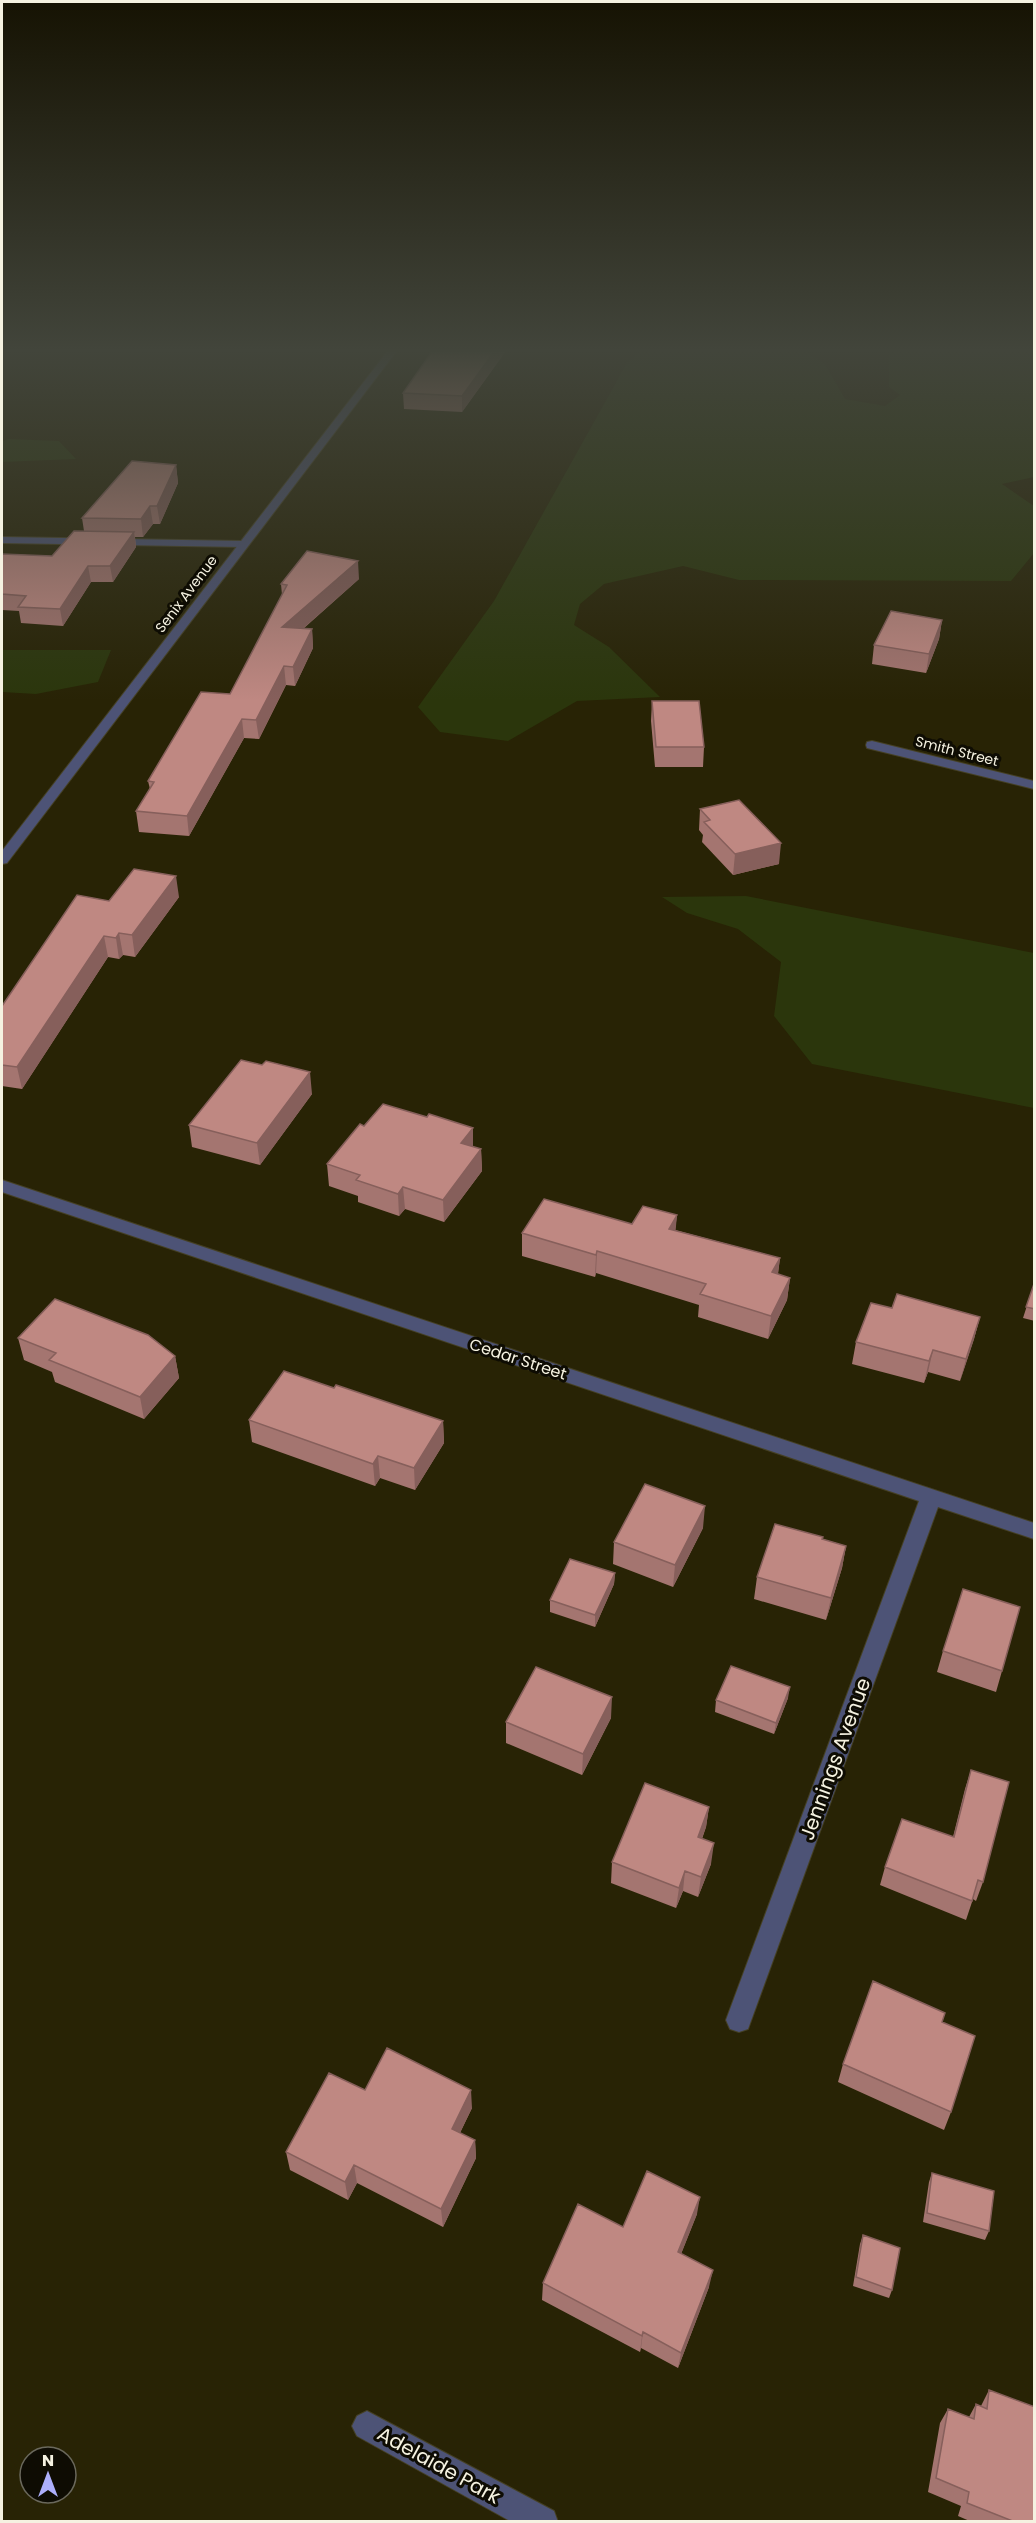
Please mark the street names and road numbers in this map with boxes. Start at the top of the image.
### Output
street label: Senix Avenue [150,551,222,637]
street label: Smith Street [913,731,1001,771]
street label: Cedar Street [466,1332,570,1386]
street label: Jennings Avenue [793,1674,877,1844]
street label: Adelaide Park [372,2420,506,2511]

